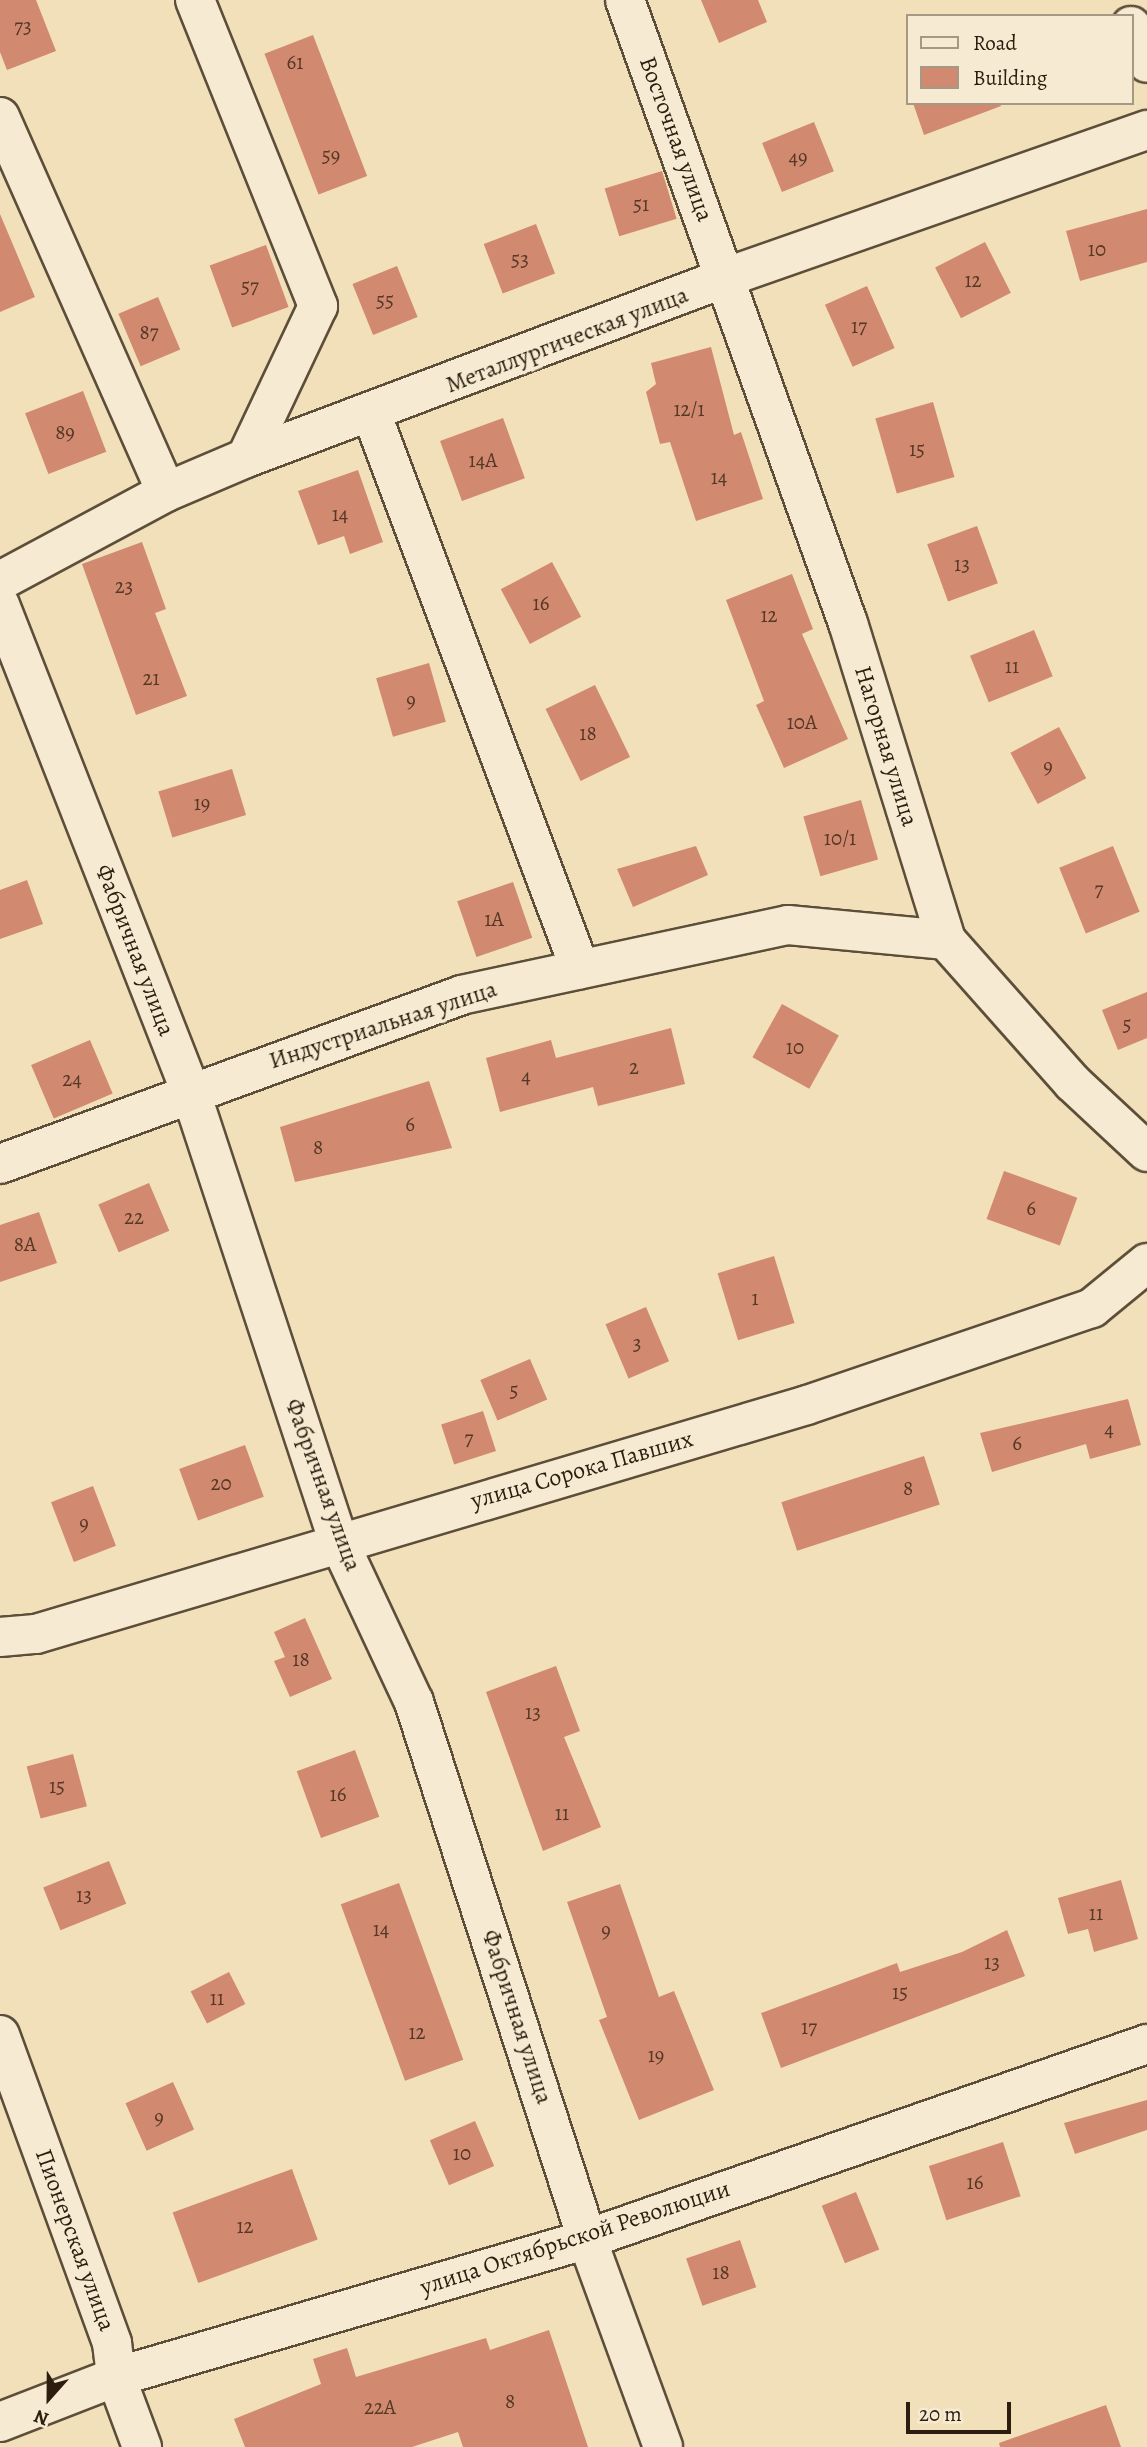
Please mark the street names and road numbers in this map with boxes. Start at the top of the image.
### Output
street label: Восточная улица [633,53,719,225]
street label: Металлургическая улица [442,280,692,400]
street label: Нагорная улица [848,662,924,830]
street label: Фабричная улица [89,860,181,1040]
street label: Индустриальная улица [265,975,501,1075]
street label: Фабричная улица [278,1395,368,1575]
street label: улица Сорока Павших [468,1424,696,1516]
street label: Фабричная улица [475,1926,559,2108]
street label: Пионерская улица [29,2145,121,2335]
street label: улица Октябрьской Революции [416,2174,734,2302]

